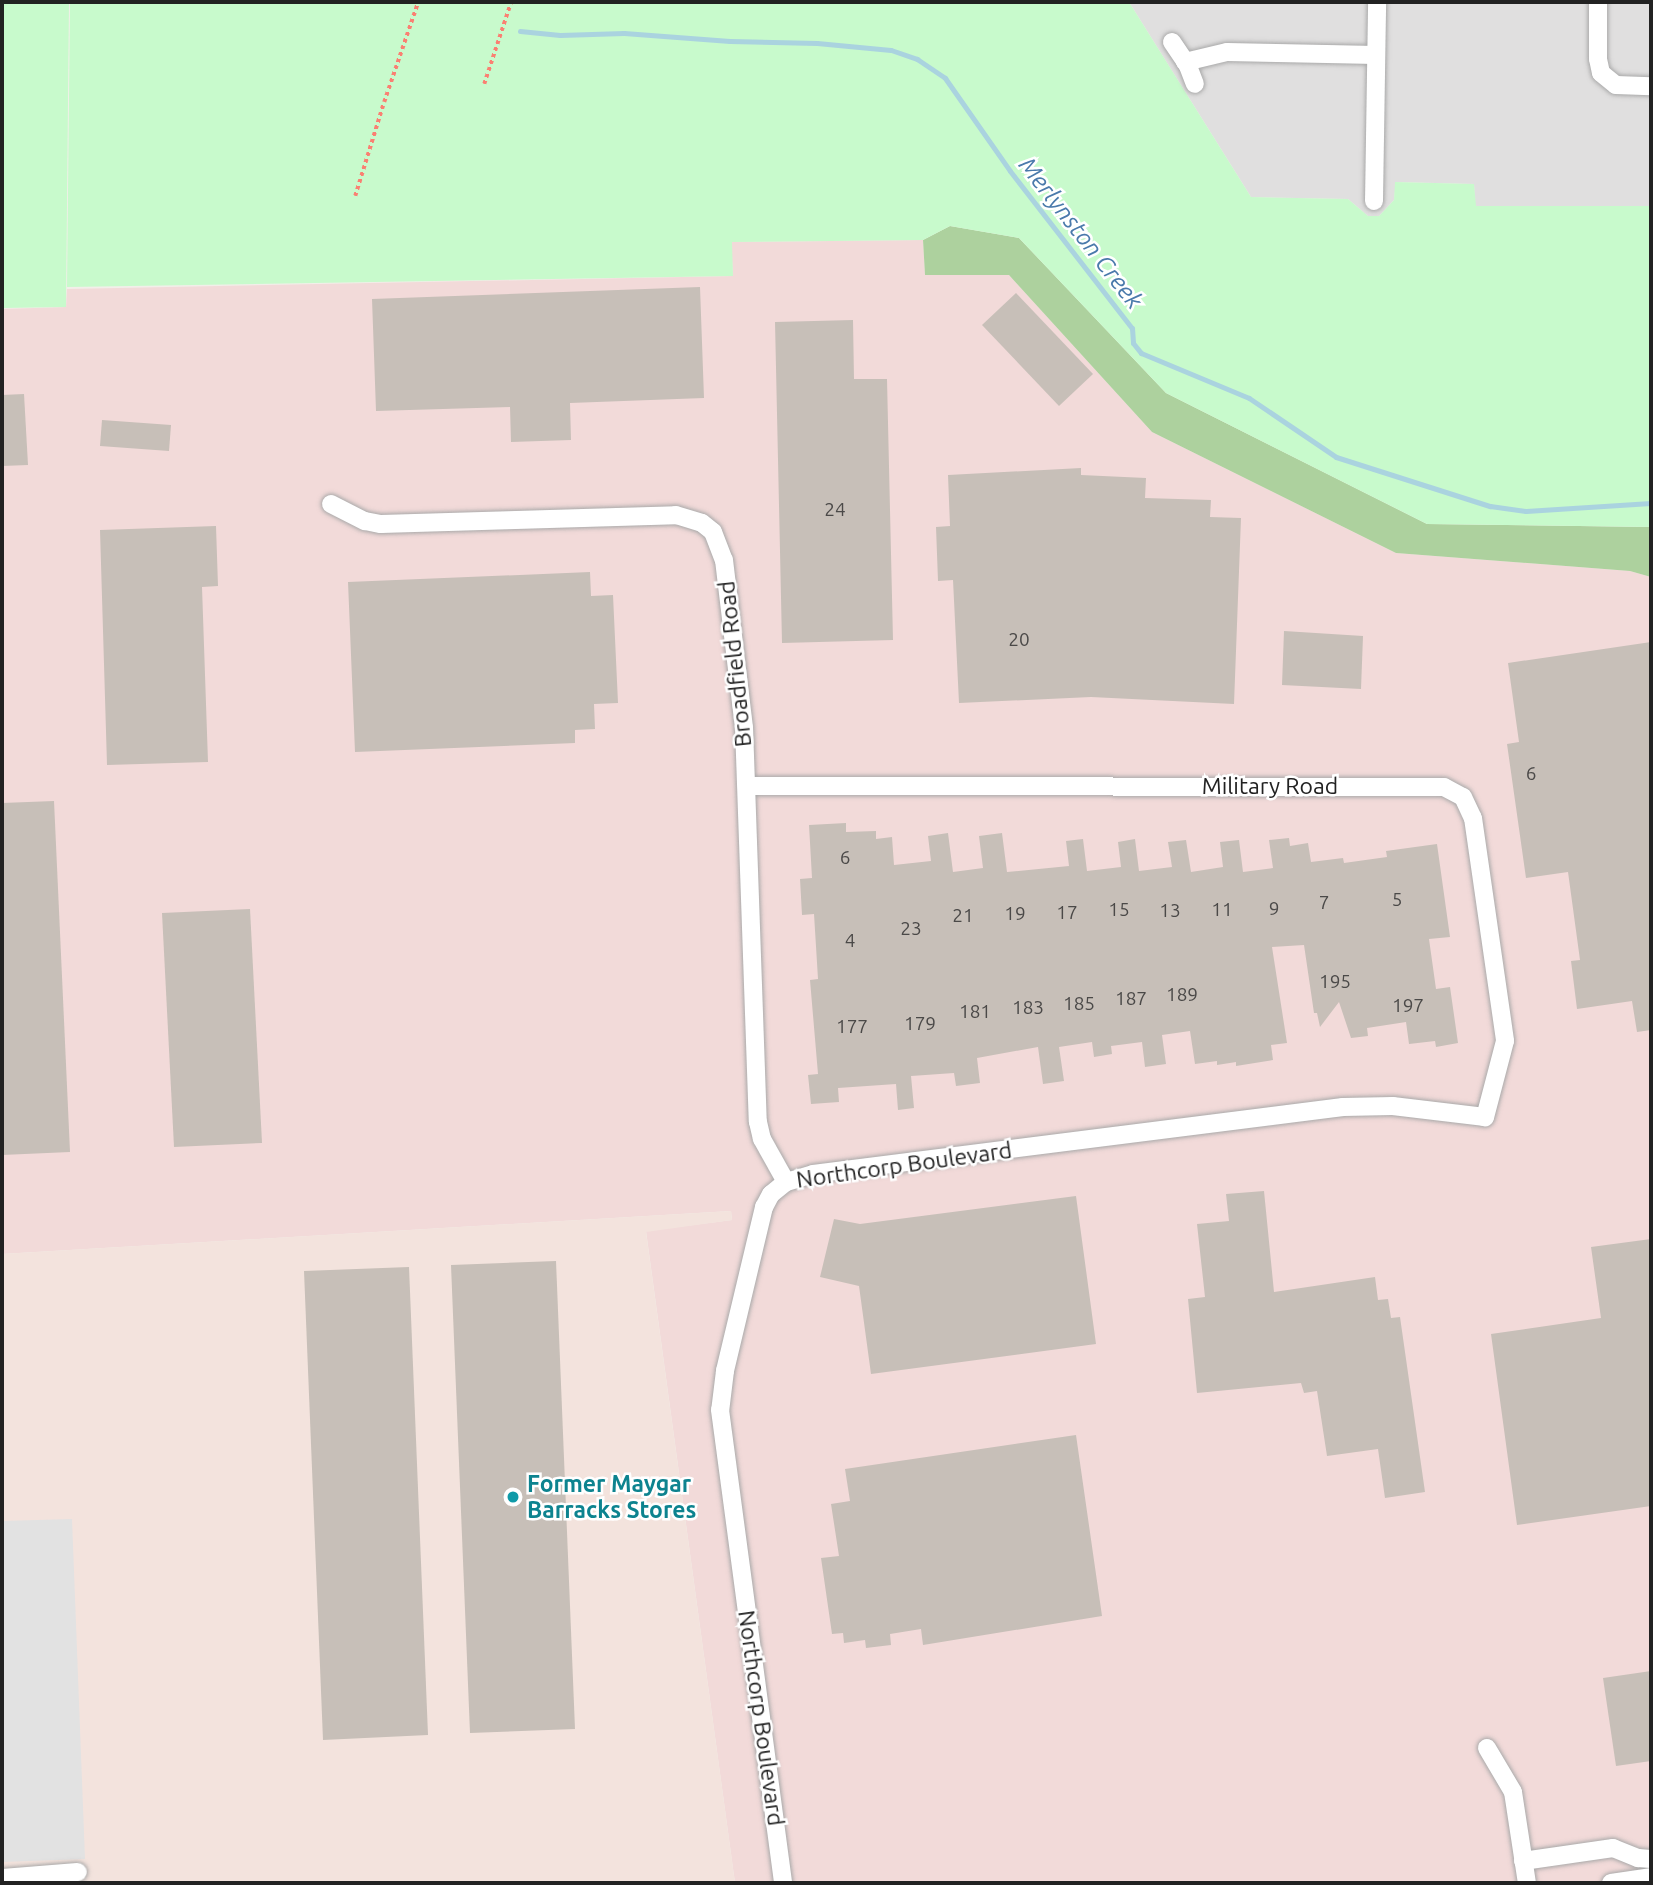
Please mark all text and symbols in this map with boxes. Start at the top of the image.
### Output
water label: Merlynston Creek [1013,151,1149,315]
house number: 24 [824,499,846,521]
street label: Broadfield Road [713,580,757,748]
house number: 20 [1008,629,1030,651]
house number: 6 [1526,763,1536,785]
street label: Military Road [1202,772,1338,800]
house number: 6 [840,847,850,869]
house number: 5 [1392,889,1402,911]
house number: 7 [1319,892,1329,914]
house number: 9 [1269,898,1279,920]
house number: 15 [1108,899,1130,921]
house number: 11 [1211,899,1233,921]
house number: 13 [1159,900,1181,922]
house number: 17 [1056,902,1078,924]
house number: 19 [1004,903,1026,925]
house number: 21 [952,905,974,927]
house number: 23 [900,918,922,940]
house number: 4 [845,930,855,952]
house number: 195 [1319,971,1351,993]
house number: 189 [1166,984,1198,1006]
house number: 187 [1115,988,1147,1010]
house number: 185 [1063,993,1095,1015]
house number: 197 [1392,995,1424,1017]
house number: 183 [1012,997,1044,1019]
house number: 181 [959,1001,991,1023]
house number: 179 [904,1013,936,1035]
house number: 177 [836,1016,868,1038]
street label: Northcorp Boulevard [794,1136,1014,1194]
place label: Former Maygar Barracks Stores [527,1470,696,1524]
marker: Former Maygar Barracks Stores [505,1489,521,1505]
street label: Northcorp Boulevard [732,1608,790,1828]

